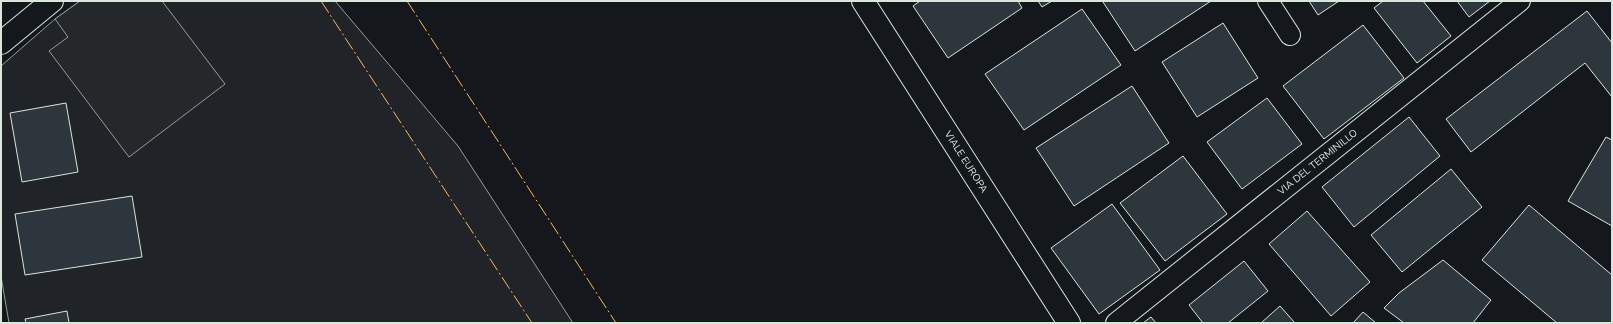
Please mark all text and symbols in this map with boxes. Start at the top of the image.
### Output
street label: VIA DEL TERMINILLO [1274,126,1361,199]
street label: VIALE EUROPA [940,127,991,196]

